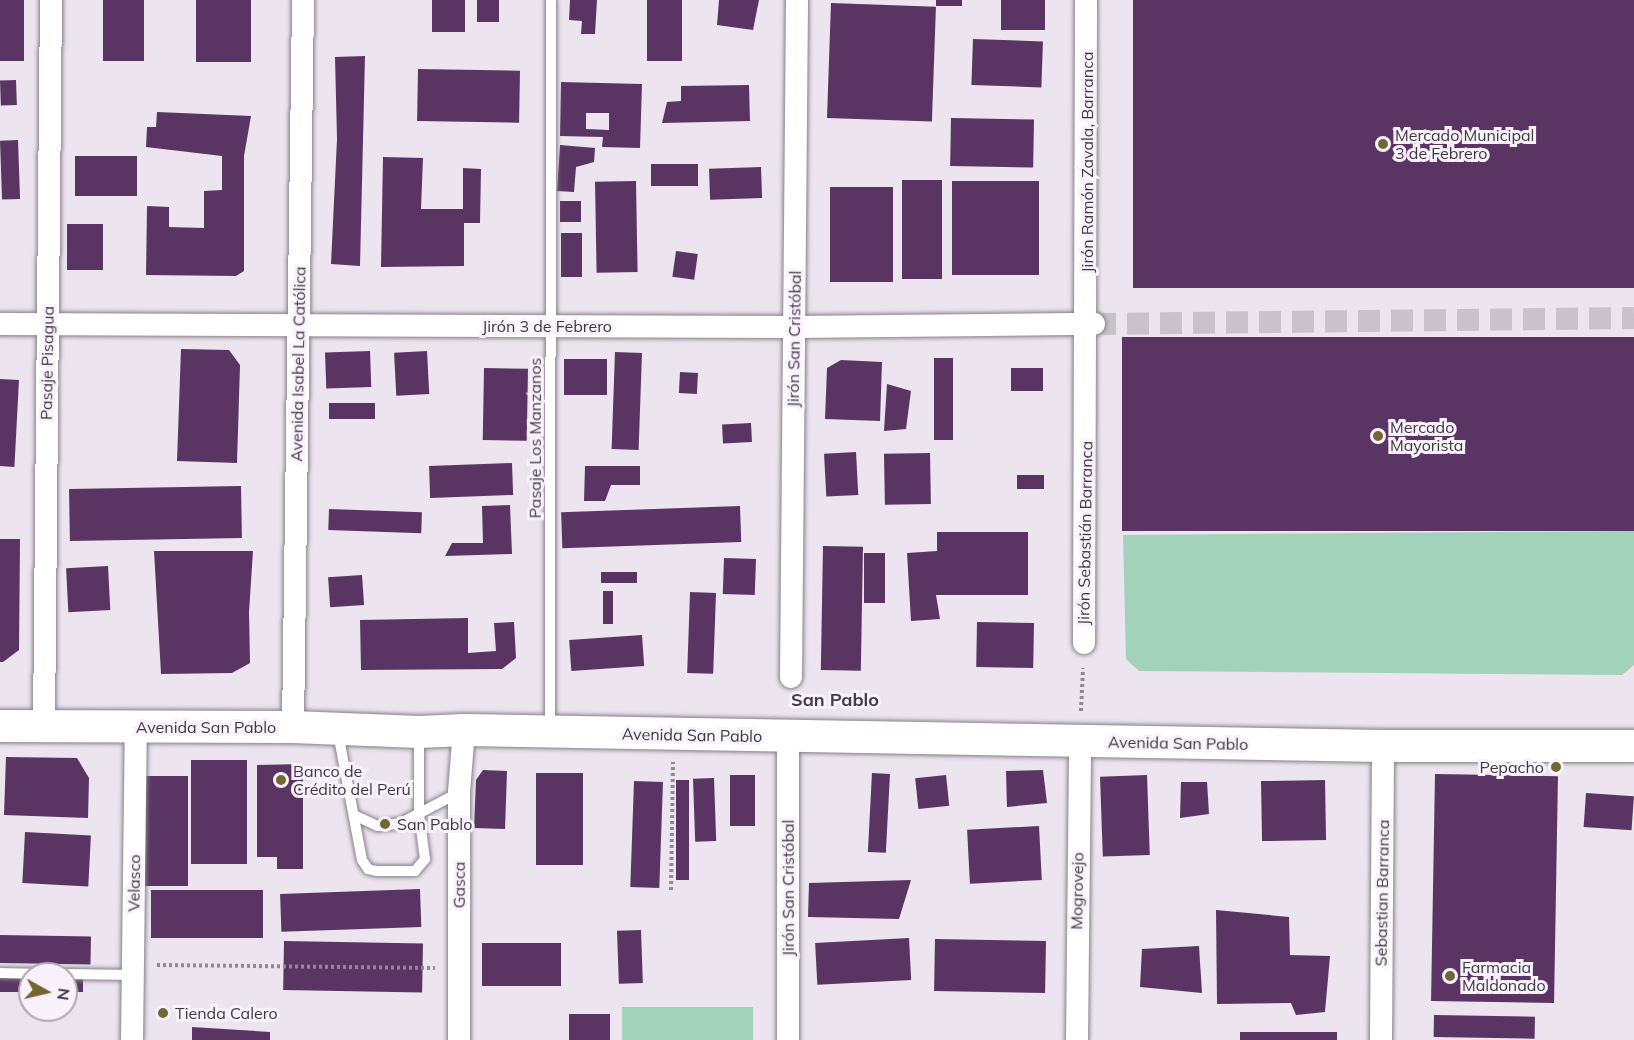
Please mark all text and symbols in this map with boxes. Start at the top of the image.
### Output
street label: Jirón Ramón Zavala, Barranca [1077,51,1097,273]
place label: Mercado Municipal 3 de Febrero [1395,125,1534,163]
marker: Mercado Municipal 3 de Febrero [1376,137,1390,151]
street label: Avenida Isabel La Católica [287,266,309,462]
street label: Jirón San Cristóbal [783,271,805,407]
street label: Pasaje Pisagua [36,306,58,420]
street label: Jirón 3 de Febrero [482,316,612,336]
street label: Pasaje Los Manzanos [525,358,545,518]
place label: Mercado Mayorista [1390,417,1463,455]
marker: Mercado Mayorista [1371,429,1385,443]
street label: Jirón Sebastián Barranca [1074,441,1096,625]
district label: San Pablo [791,689,879,711]
street label: Avenida San Pablo [136,717,276,737]
street label: Avenida San Pablo [622,724,762,746]
street label: Avenida San Pablo [1108,732,1248,754]
place label: Pepacho [1480,757,1544,777]
marker: Pepacho [1549,760,1563,774]
place label: Banco de Crédito del Perú [293,761,411,799]
marker: Banco de Crédito del Perú [274,773,288,787]
place label: San Pablo [397,814,472,834]
marker: San Pablo [378,817,392,831]
street label: Sebastian Barranca [1371,819,1393,967]
street label: Jirón San Cristóbal [778,820,798,956]
street label: Mogrovejo [1067,852,1087,930]
street label: Velasco [124,854,144,912]
street label: Gasca [449,862,469,908]
place label: Farmacia Maldonado [1462,957,1546,995]
north arrow [18,962,78,1022]
marker: Farmacia Maldonado [1443,969,1457,983]
text: N [53,987,75,1002]
place label: Tienda Calero [175,1003,278,1023]
marker: Tienda Calero [156,1006,170,1020]

